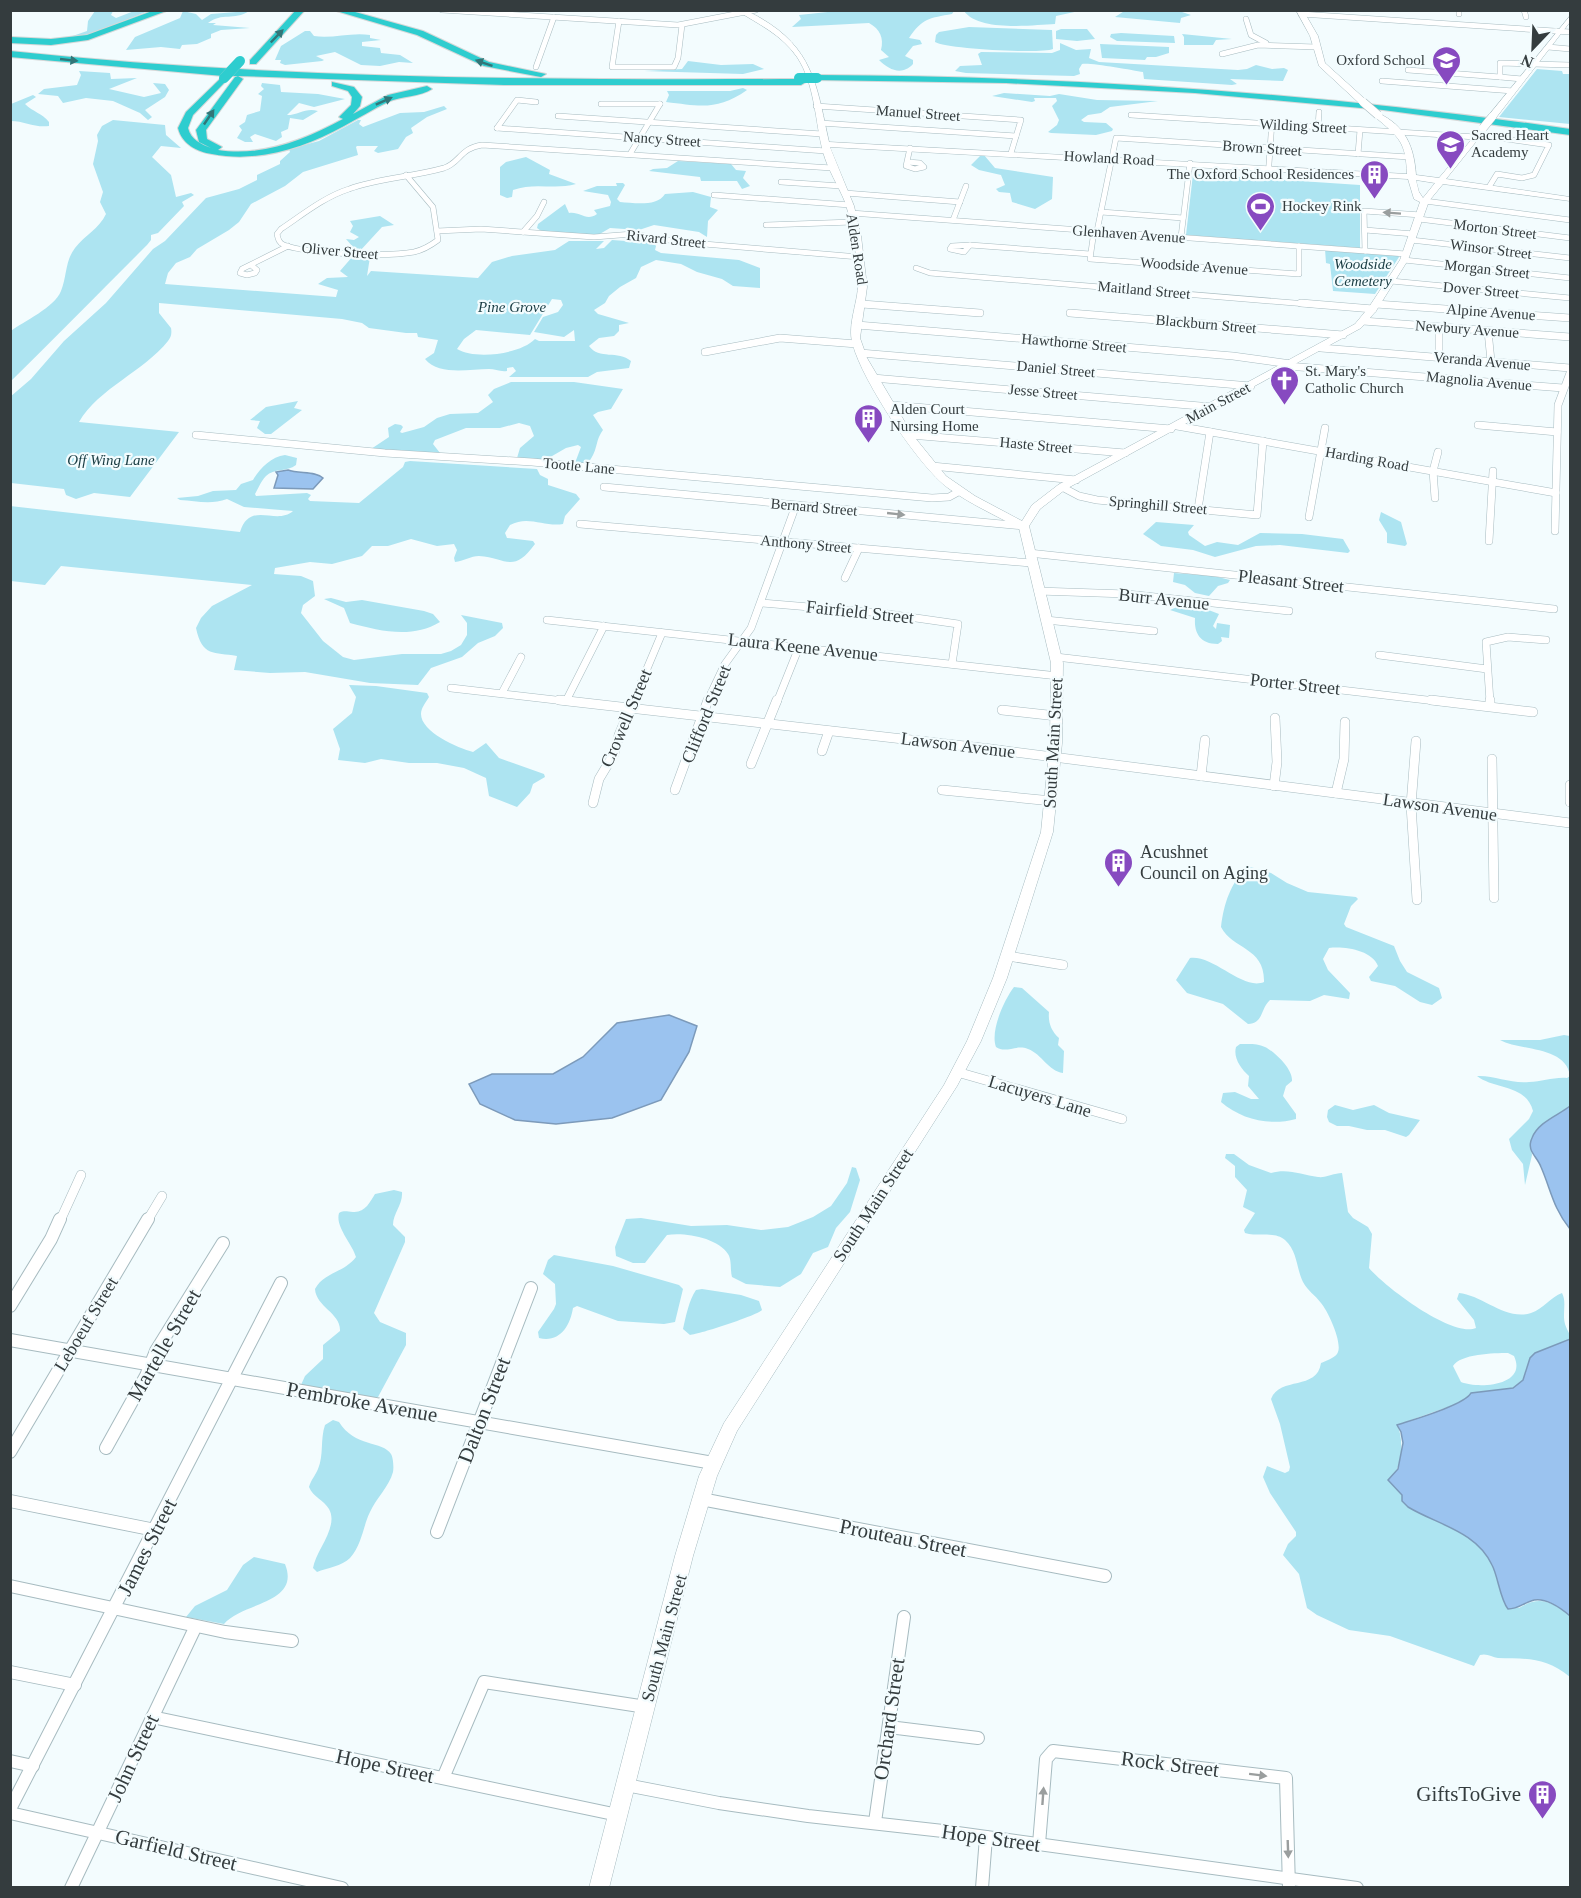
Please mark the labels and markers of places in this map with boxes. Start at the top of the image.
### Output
school or university icon: Oxford School [1430,44,1462,86]
place label: Oxford School [1336,52,1425,68]
place label: Sacred Heart Academy [1471,127,1550,160]
school or university icon: Sacred Heart Academy [1434,128,1466,170]
building icon: The Oxford School Residences [1359,158,1391,200]
place label: The Oxford School Residences [1167,166,1354,182]
sports icon: Hockey Rink [1245,190,1277,232]
place label: Hockey Rink [1282,198,1362,214]
place label: St. Mary's Catholic Church [1305,363,1404,396]
church icon: St. Mary's Catholic Church [1268,364,1300,406]
place label: Alden Court Nursing Home [890,401,979,434]
building icon: Alden Court Nursing Home [853,402,885,444]
place label: Acushnet Council on Aging [1140,842,1268,883]
building icon: Acushnet Council on Aging [1103,846,1135,888]
building icon: GiftsToGive [1526,1778,1558,1820]
place label: GiftsToGive [1416,1782,1521,1806]

